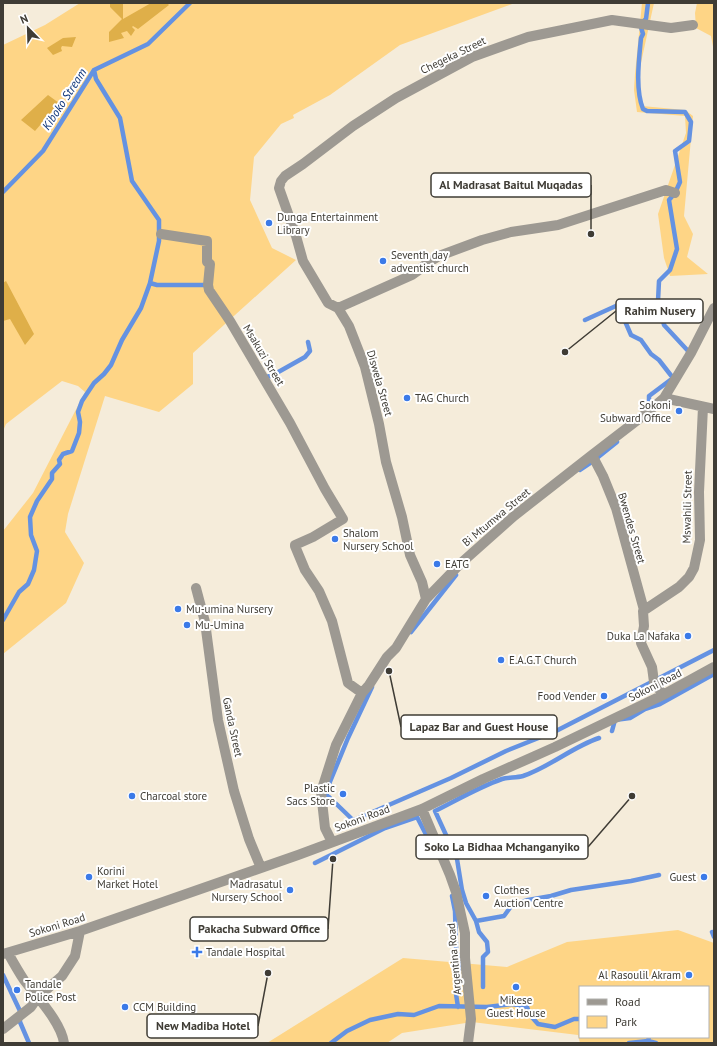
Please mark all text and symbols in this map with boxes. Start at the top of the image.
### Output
north arrow [8,8,48,48]
text: N [18,11,30,27]
street label: Chegeka Street [418,33,488,77]
water label: Kiboko Stream [38,65,90,133]
callout: Al Madrasat Baitul Muqadas [431,173,591,197]
text: Al Madrasat Baitul Muqadas [439,177,583,192]
place label: Dunga Entertainment Library [277,210,378,237]
marker: Dunga Entertainment Library [264,218,274,228]
place label: Seventh day adventist church [391,248,469,275]
marker: Seventh day adventist church [378,256,388,266]
callout: Rahim Nusery [616,299,703,323]
text: Rahim Nusery [624,303,696,318]
street label: Msakuzi Street [240,322,288,388]
street label: Diswela Street [364,348,396,418]
place label: TAG Church [415,391,469,405]
marker: TAG Church [402,393,412,403]
place label: Sokoni Subward Office [600,398,671,425]
marker: Sokoni Subward Office [674,406,684,416]
street label: Mswahili Street [679,470,695,544]
street label: Bi Mtumwa Street [459,484,533,549]
street label: Bwendes Street [615,491,649,565]
place label: Shalom Nursery School [343,526,414,553]
marker: Shalom Nursery School [330,534,340,544]
place label: EATG [445,557,469,571]
marker: EATG [432,559,442,569]
place label: Mu-umina Nursery [186,602,274,616]
marker: Mu-umina Nursery [173,604,183,614]
place label: Mu-Umina [195,618,244,632]
marker: Mu-Umina [182,620,192,630]
place label: Duka La Nafaka [607,629,680,643]
marker: Duka La Nafaka [683,631,693,641]
place label: E.A.G.T Church [509,653,577,667]
marker: E.A.G.T Church [496,655,506,665]
street label: Sokoni Road [626,666,684,704]
place label: Food Vender [538,689,596,703]
marker: Food Vender [599,691,609,701]
street label: Ganda Street [220,696,246,758]
callout: Lapaz Bar and Guest House [401,715,557,739]
text: Lapaz Bar and Guest House [410,719,548,734]
place label: Plastic Sacs Store [287,781,335,808]
place label: Charcoal store [140,789,208,803]
marker: Plastic Sacs Store [338,789,348,799]
marker: Charcoal store [127,791,137,801]
street label: Sokoni Road [332,801,392,834]
callout: Soko La Bidhaa Mchanganyiko [416,835,588,859]
text: Soko La Bidhaa Mchanganyiko [424,839,580,854]
place label: Korini Market Hotel [97,864,159,891]
place label: Guest [669,870,696,884]
marker: Korini Market Hotel [84,872,94,882]
marker: Guest [699,872,709,882]
place label: Madrasatul Nursery School [211,877,283,904]
place label: Clothes Auction Centre [494,883,564,910]
marker: Madrasatul Nursery School [285,885,295,895]
marker: Clothes Auction Centre [481,891,491,901]
street label: Sokoni Road [27,910,87,940]
callout: Pakacha Subward Office [190,917,328,941]
text: Pakacha Subward Office [198,921,320,936]
street label: Argentina Road [444,922,464,996]
place label: Tandale Hospital [206,945,286,959]
marker: Tandale Hospital [191,946,203,958]
place label: Al Rasoulil Akram [598,968,681,982]
marker: Al Rasoulil Akram [684,970,694,980]
place label: Tandale Police Post [25,977,76,1004]
marker: Mikese Guest House [511,982,521,992]
marker: Tandale Police Post [12,985,22,995]
legend [579,986,709,1038]
place label: Mikese Guest House [487,993,546,1020]
text: Road [615,994,640,1009]
place label: CCM Building [133,1000,196,1014]
marker: CCM Building [120,1002,130,1012]
callout: New Madiba Hotel [147,1014,258,1038]
text: Park [615,1014,637,1029]
text: New Madiba Hotel [156,1018,250,1033]

